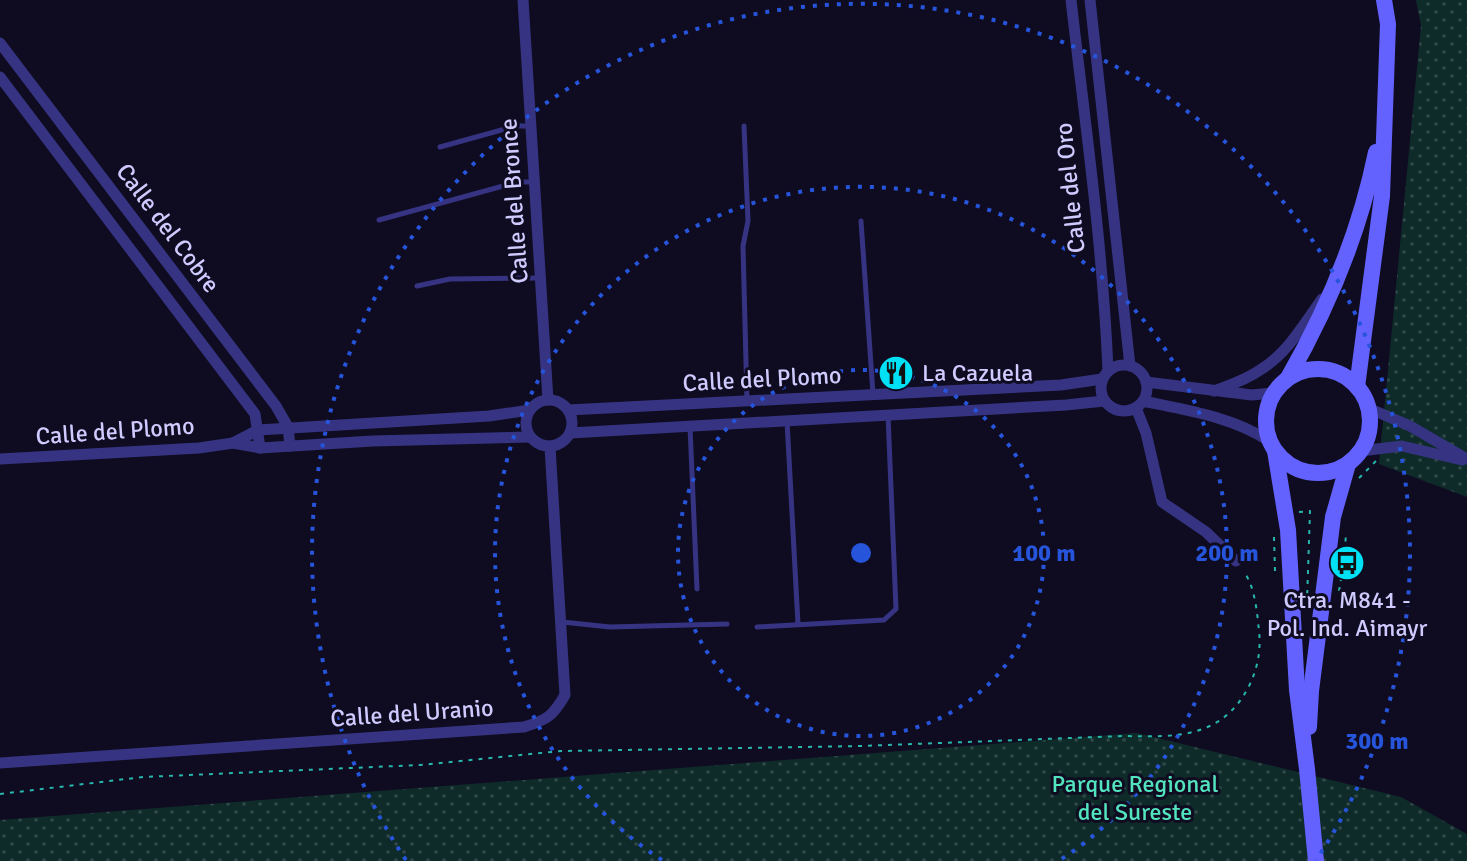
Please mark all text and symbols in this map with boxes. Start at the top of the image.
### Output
street label: Calle del Bronce [493,117,535,285]
street label: Calle del Oro [1048,121,1092,255]
street label: Calle del Cobre [110,157,226,299]
restaurant icon: La Cazuela [877,354,915,392]
place label: La Cazuela [922,358,1033,388]
street label: Calle del Plomo [682,360,842,398]
street label: Calle del Plomo [35,410,195,452]
text: 100 m [1012,538,1076,568]
text: 200 m [1195,538,1259,568]
centre of rings [847,539,875,567]
bus stop icon: Ctra. M841 - Pol. Ind. Aimayr [1328,544,1366,582]
place label: Ctra. M841 - Pol. Ind. Aimayr [1267,585,1428,643]
street label: Calle del Uranio [329,692,495,734]
text: 300 m [1345,726,1409,756]
park label: Parque Regional del Sureste [1052,769,1218,827]

